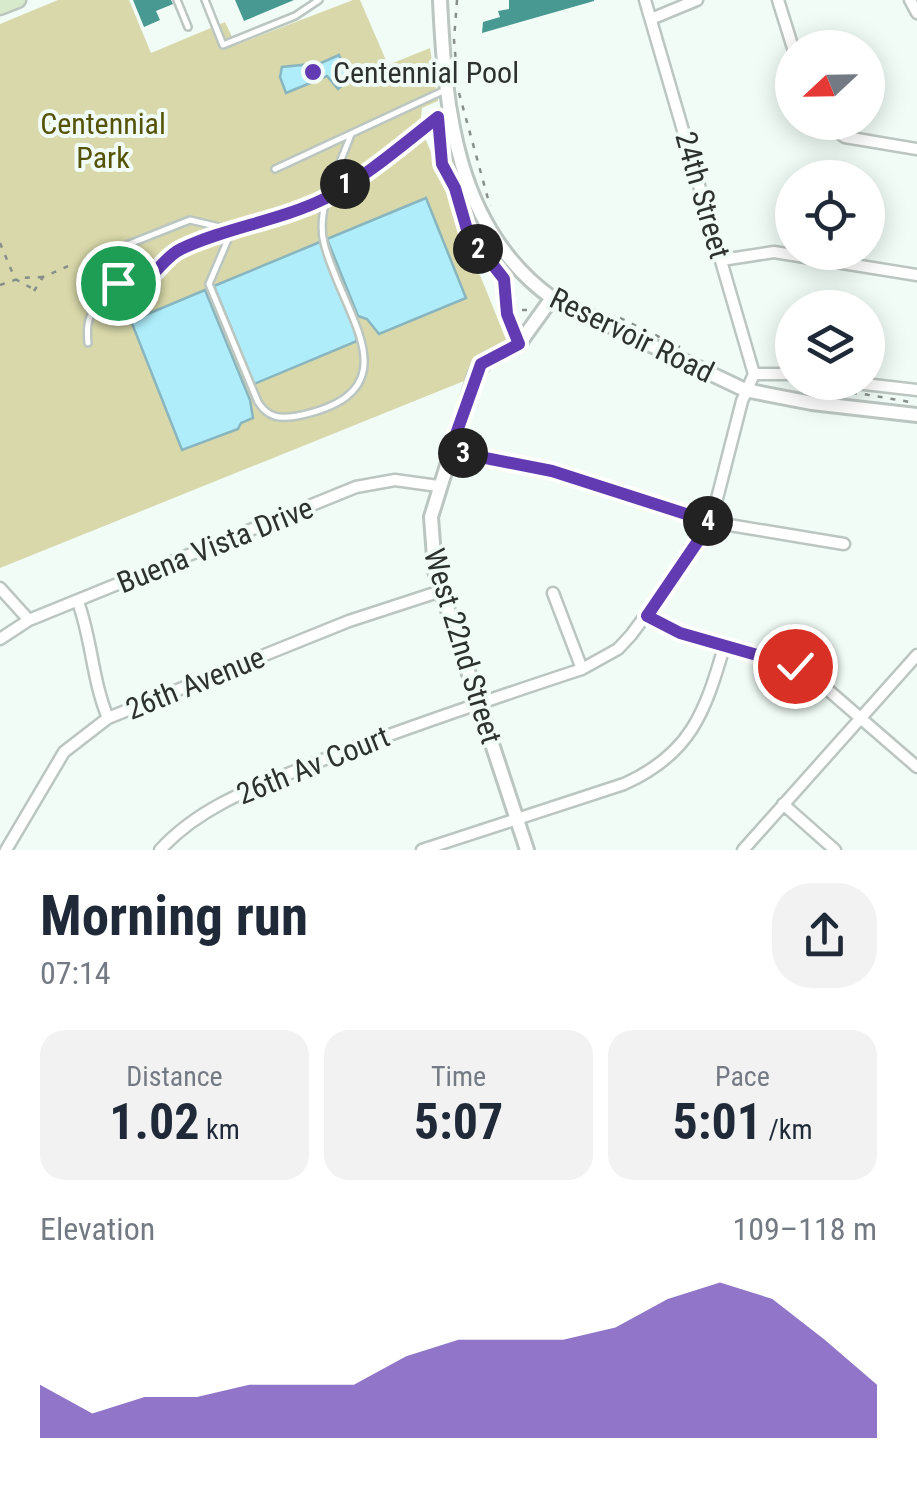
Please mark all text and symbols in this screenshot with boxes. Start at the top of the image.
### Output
north arrow [775,30,885,140]
map controls [775,30,885,400]
place label: Centennial Pool [333,55,519,90]
marker: Centennial Pool [302,61,324,83]
park label: Centennial Park [40,106,166,175]
street label: 24th Street [668,128,738,262]
pin: 1 [320,159,370,209]
button: locate [775,160,885,270]
text: 1 [338,167,352,200]
pin: 2 [453,224,503,274]
text: 2 [471,232,485,265]
pin [76,241,161,326]
icon: arrive [91,256,146,311]
street label: Reservoir Road [544,280,720,390]
button: layers [775,290,885,400]
pin: 3 [438,428,488,478]
text: 3 [456,436,470,469]
street label: Buena Vista Drive [112,490,318,600]
pin: 4 [683,496,733,546]
text: 4 [701,504,715,537]
street label: West 22nd Street [417,544,509,748]
pin [753,624,838,709]
street label: 26th Avenue [121,639,269,727]
icon: check [768,639,823,694]
street label: 26th Av Court [232,719,394,811]
button: share [772,883,877,988]
text: Morning run [40,884,308,948]
text: 07:14 [40,954,111,992]
text: Distance [126,1060,223,1093]
text: Time [431,1060,486,1093]
text: Pace [715,1060,770,1093]
text: 1.02 [109,1093,200,1151]
text: 5:07 [414,1093,503,1151]
text: 5:01 [672,1093,762,1151]
text: km [200,1113,240,1146]
text: /km [762,1113,813,1146]
text: Elevation [40,1210,155,1248]
text: 109–118 m [732,1210,877,1248]

